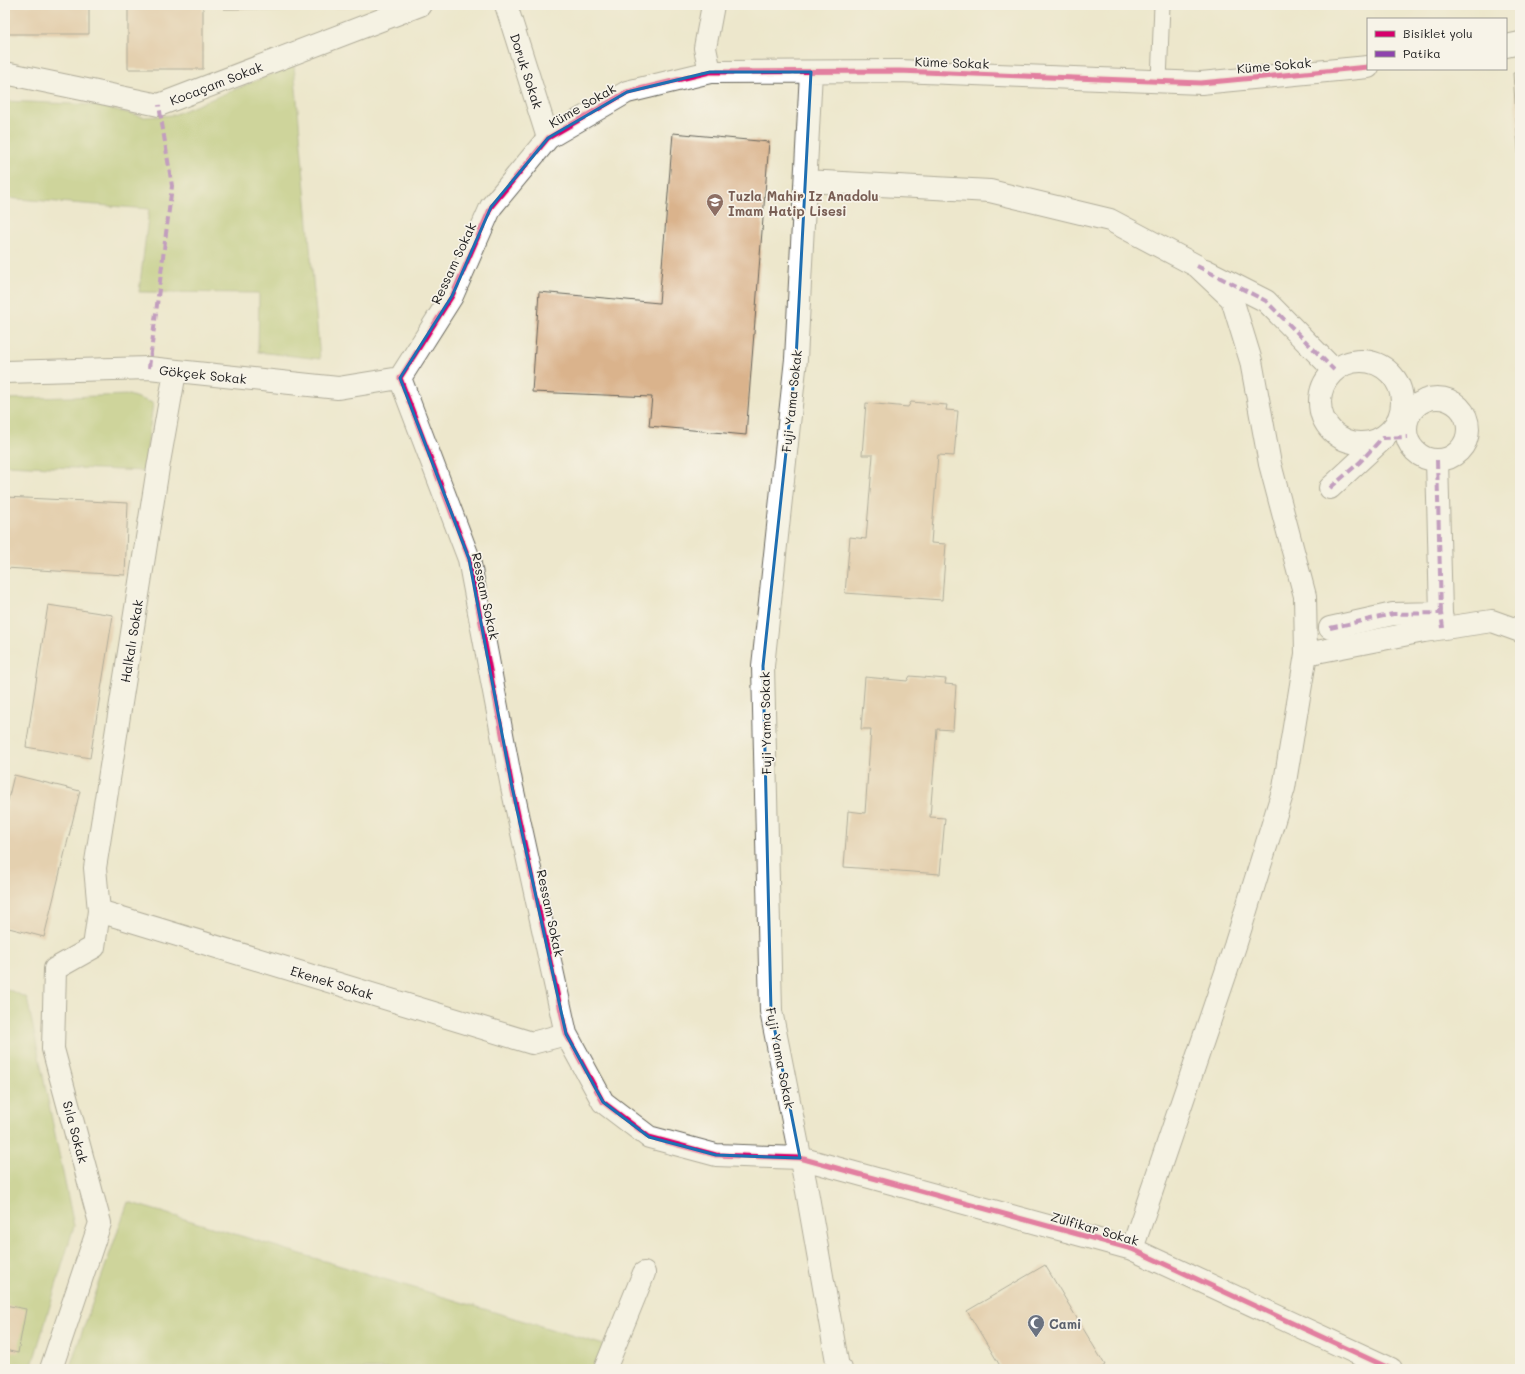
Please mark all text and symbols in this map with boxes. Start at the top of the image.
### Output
legend [1367,18,1507,70]
text: Bisiklet yolu [1403,25,1473,41]
street label: Doruk Sokak [507,31,547,111]
text: Patika [1403,45,1441,61]
street label: Küme Sokak [914,52,990,72]
street label: Küme Sokak [1236,53,1312,77]
street label: Kocaçam Sokak [167,57,265,109]
street label: Küme Sokak [545,79,619,131]
place label: Tuzla Mahir Iz Anadolu Imam Hatip Lisesi [728,187,879,219]
school or university icon: Tuzla Mahir Iz Anadolu Imam Hatip Lisesi [705,192,725,217]
street label: Ressam Sokak [427,219,479,307]
street label: Fuji Yama Sokak [777,349,805,453]
street label: Gökçek Sokak [158,361,248,387]
street label: Ressam Sokak [468,551,504,641]
street label: Halkalı Sokak [116,598,146,684]
street label: Fuji Yama Sokak [756,671,774,775]
street label: Ressam Sokak [533,868,569,958]
street label: Ekenek Sokak [289,961,376,1003]
street label: Fuji Yama Sokak [763,1006,799,1110]
street label: Sıla Sokak [60,1099,92,1165]
street label: Zülfikar Sokak [1049,1207,1141,1249]
mosque icon: Cami [1026,1313,1046,1338]
place label: Cami [1049,1315,1081,1332]

